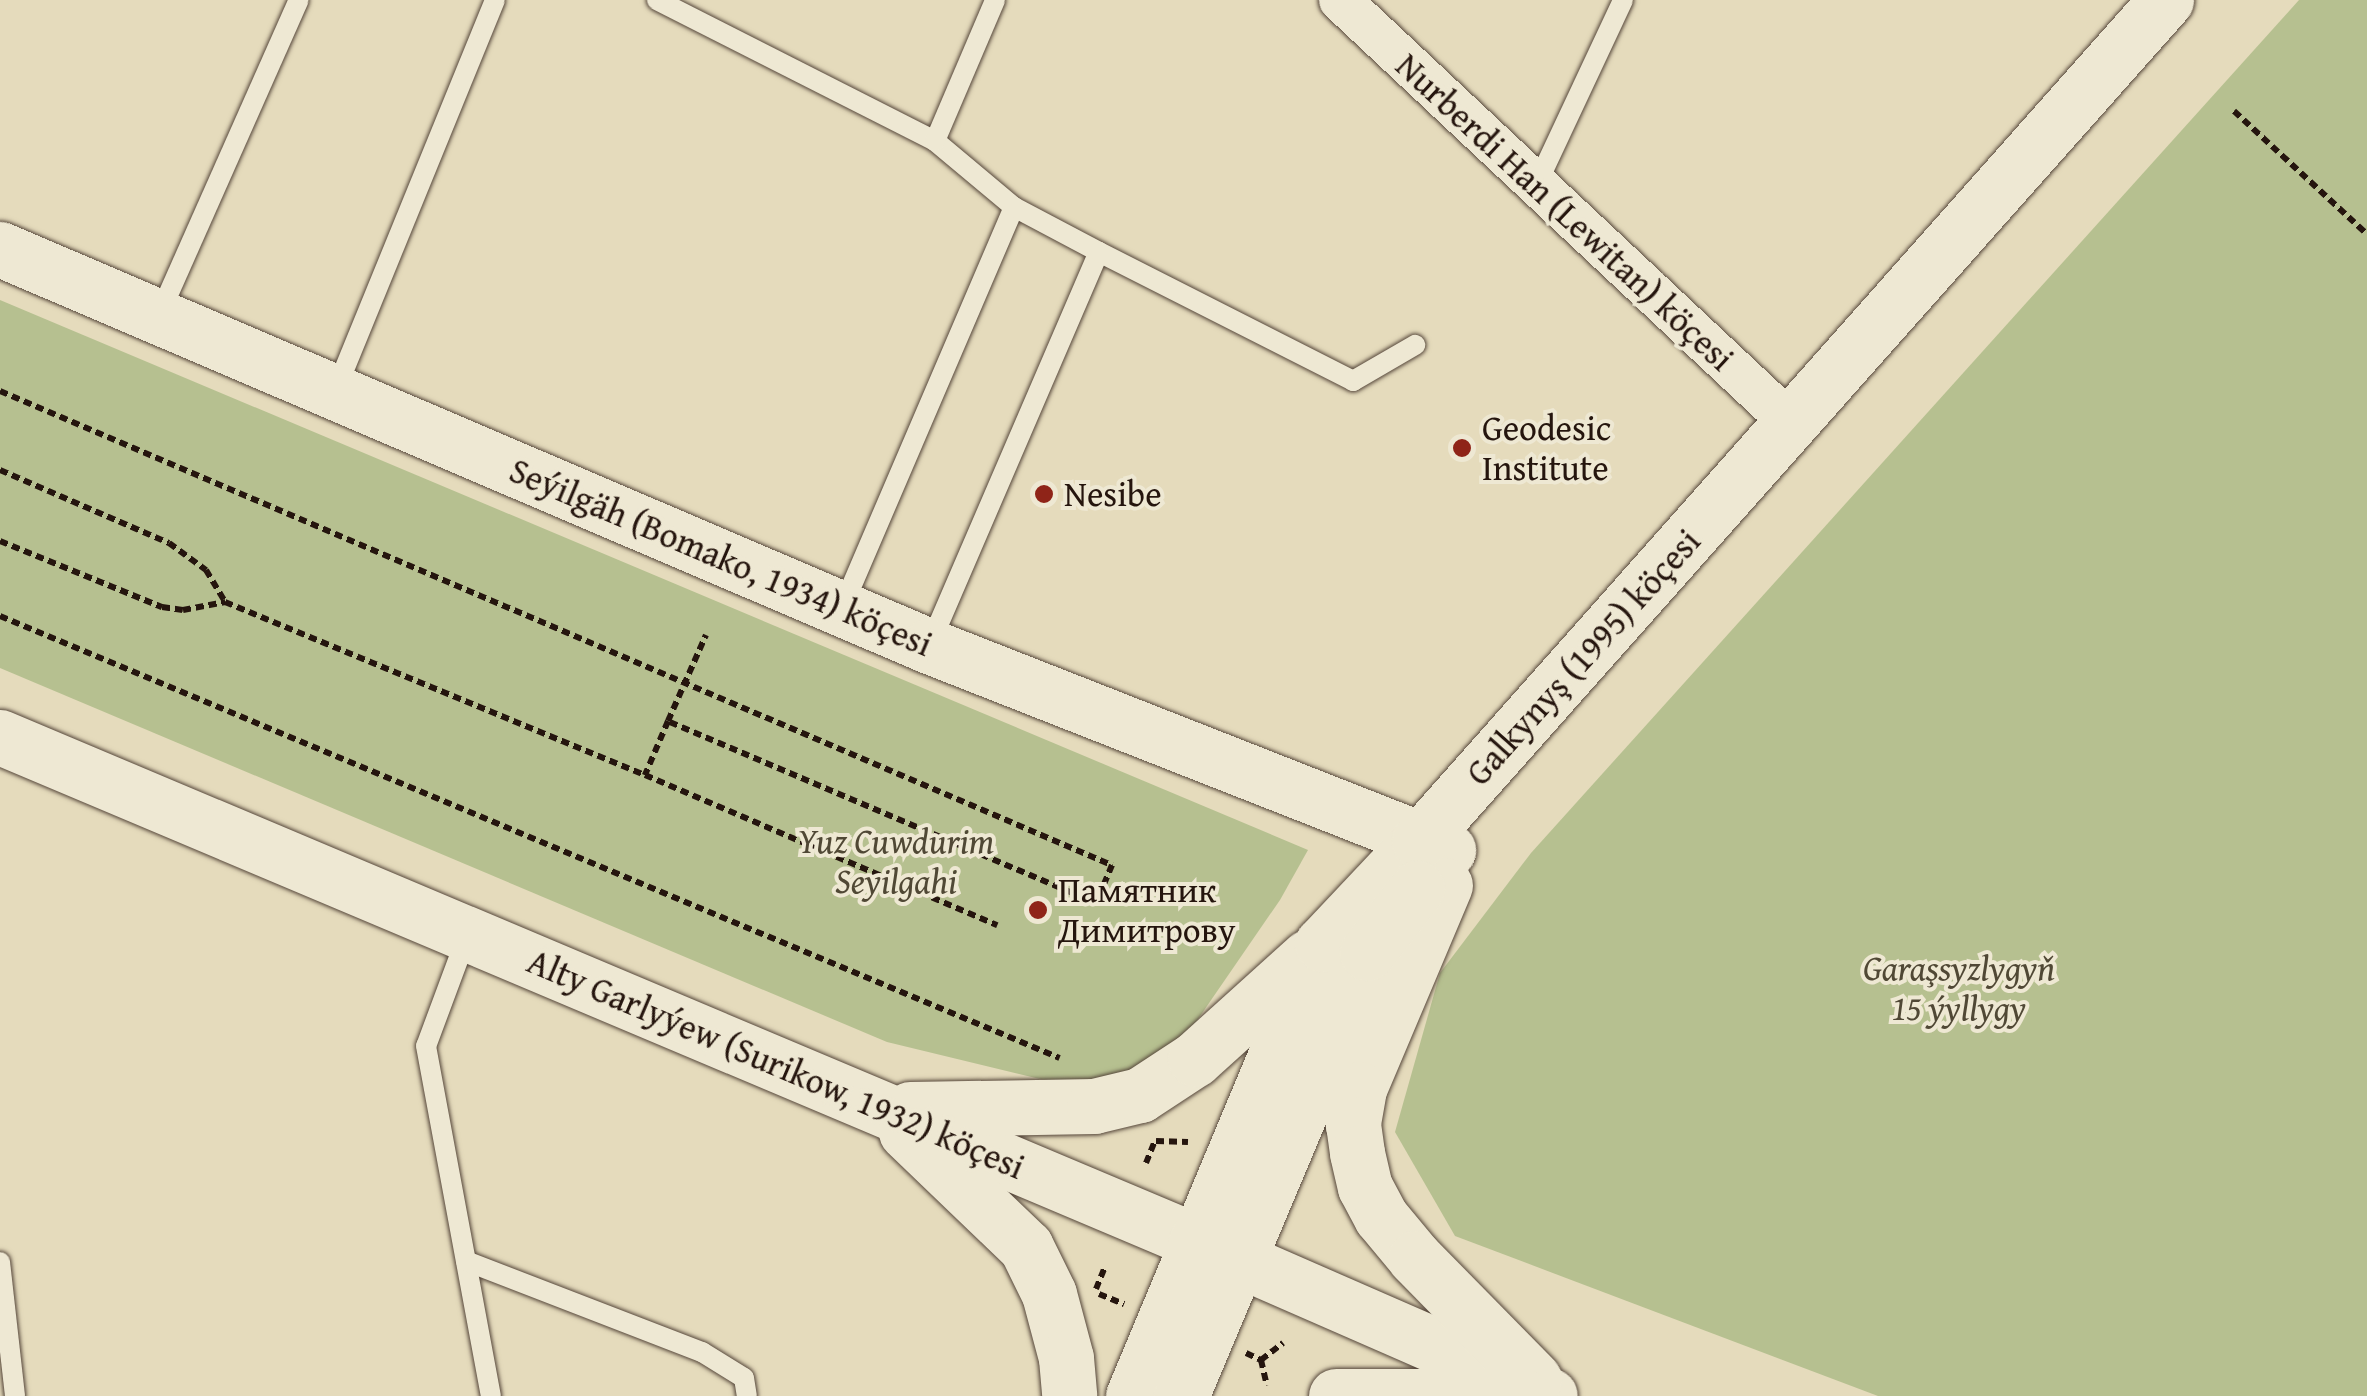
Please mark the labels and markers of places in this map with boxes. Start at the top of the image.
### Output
place label: Geodesic Institute [1482,407,1611,489]
marker: Geodesic Institute [1451,437,1473,459]
place label: Nesibe [1064,473,1162,515]
marker: Nesibe [1033,483,1055,505]
place label: Памятник Димитрову [1058,869,1236,951]
marker: Памятник Димитрову [1027,899,1049,921]

